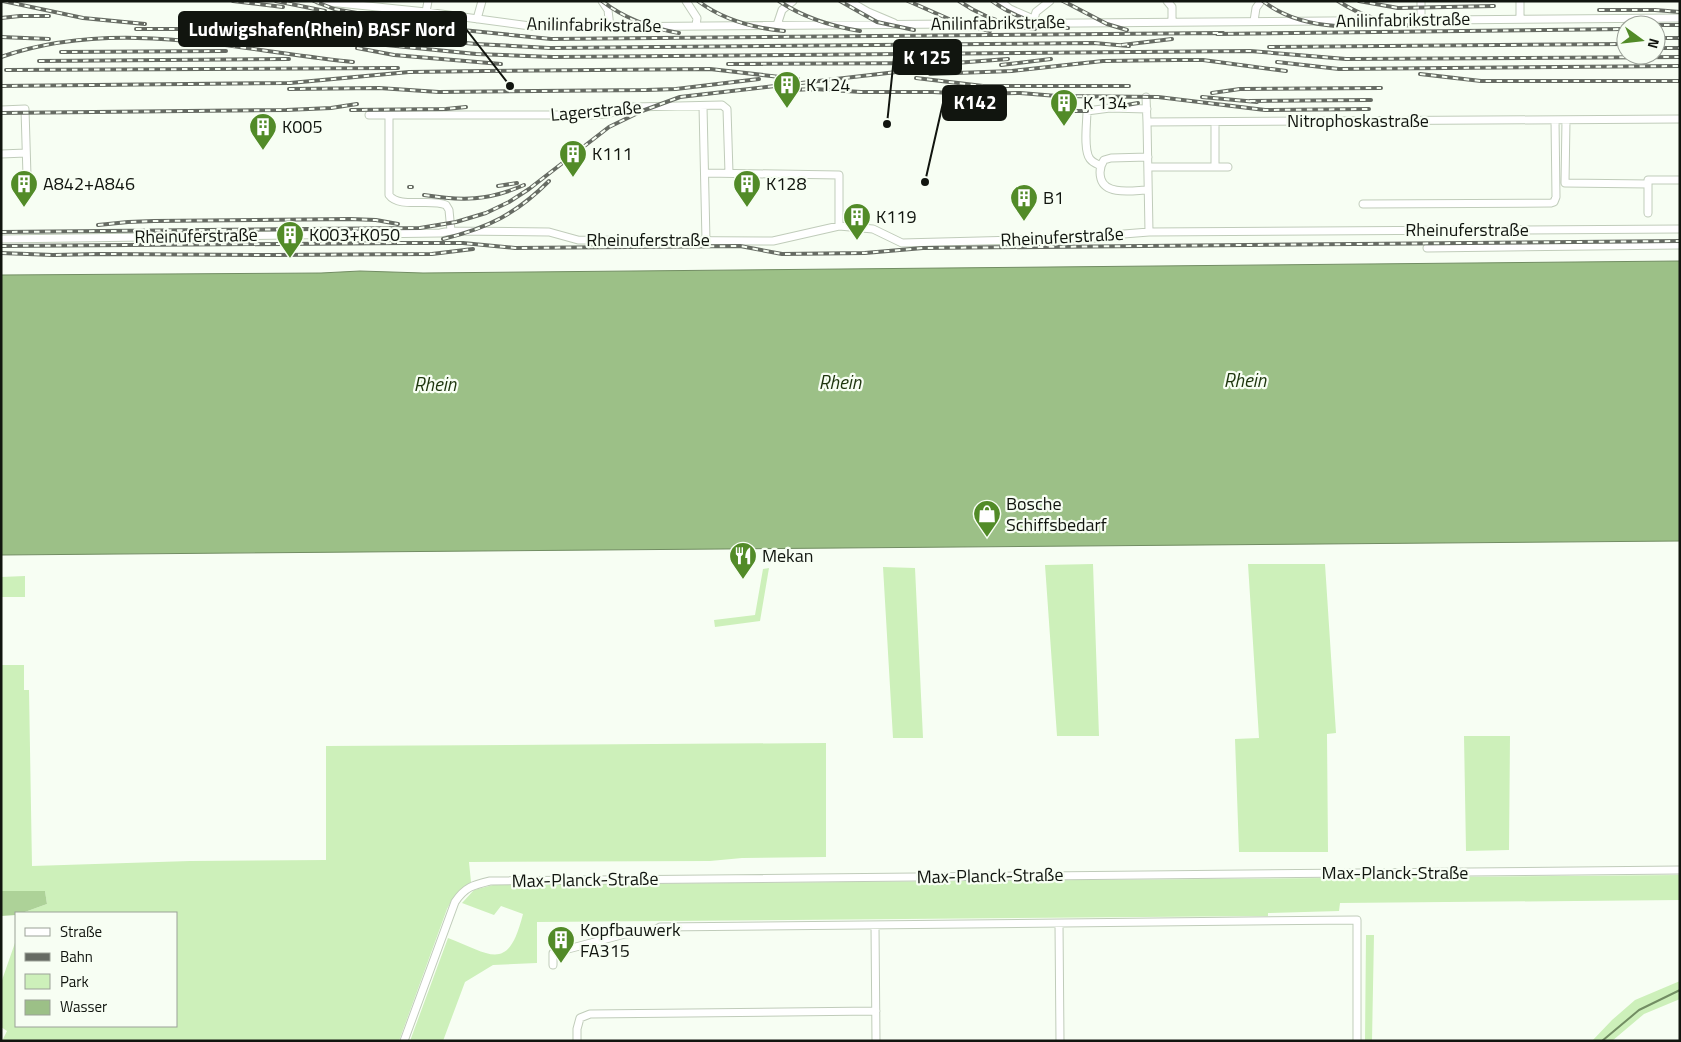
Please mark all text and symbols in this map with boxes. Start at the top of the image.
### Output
street label: Anilinfabrikstraße [1335,5,1471,34]
street label: Anilinfabrikstraße [930,8,1066,37]
street label: Anilinfabrikstraße [526,10,662,39]
callout: Ludwigshafen(Rhein) BASF Nord [179,12,466,46]
text: Ludwigshafen(Rhein) BASF Nord [189,14,455,43]
north arrow [1616,15,1666,65]
text: N [1643,36,1665,51]
callout: K 125 [894,40,961,74]
text: K 125 [903,42,951,71]
building icon: K 124 [772,70,802,109]
place label: K 124 [806,71,850,98]
callout: K142 [943,86,1006,120]
text: K142 [953,87,997,116]
building icon: K 134 [1049,88,1079,127]
place label: K 134 [1083,89,1127,116]
street label: Lagerstraße [549,93,643,128]
street label: Nitrophoskastraße [1287,107,1429,134]
building icon: K005 [248,112,278,151]
place label: K005 [282,113,322,140]
building icon: K111 [558,139,588,178]
place label: K111 [592,140,632,167]
building icon: A842+A846 [9,169,39,208]
building icon: K128 [732,169,762,208]
place label: A842+A846 [43,170,135,197]
place label: K128 [766,170,806,197]
building icon: B1 [1009,183,1039,222]
place label: B1 [1043,184,1064,211]
building icon: K119 [842,202,872,241]
place label: K119 [876,203,916,230]
street label: Rheinuferstraße [1405,216,1529,243]
building icon: K003+K050 [275,220,305,259]
street label: Rheinuferstraße [1000,220,1124,253]
street label: Rheinuferstraße [134,221,258,250]
place label: K003+K050 [309,221,400,248]
street label: Rheinuferstraße [586,226,710,253]
water label: Rhein [1224,365,1267,394]
water label: Rhein [819,367,862,396]
water label: Rhein [414,369,457,398]
place label: Bosche Schiffsbedarf [1006,490,1107,538]
shop icon: Bosche Schiffsbedarf [972,499,1002,538]
restaurant icon: Mekan [728,541,758,580]
place label: Mekan [762,542,813,569]
street label: Max-Planck-Straße [1322,859,1468,886]
street label: Max-Planck-Straße [916,861,1064,890]
street label: Max-Planck-Straße [511,865,659,894]
legend [15,912,178,1027]
place label: Kopfbauwerk FA315 [580,916,681,964]
text: Straße [60,920,102,943]
building icon: Kopfbauwerk FA315 [546,925,576,964]
text: Bahn [60,945,93,968]
text: Park [60,970,89,993]
text: Wasser [60,995,107,1018]

